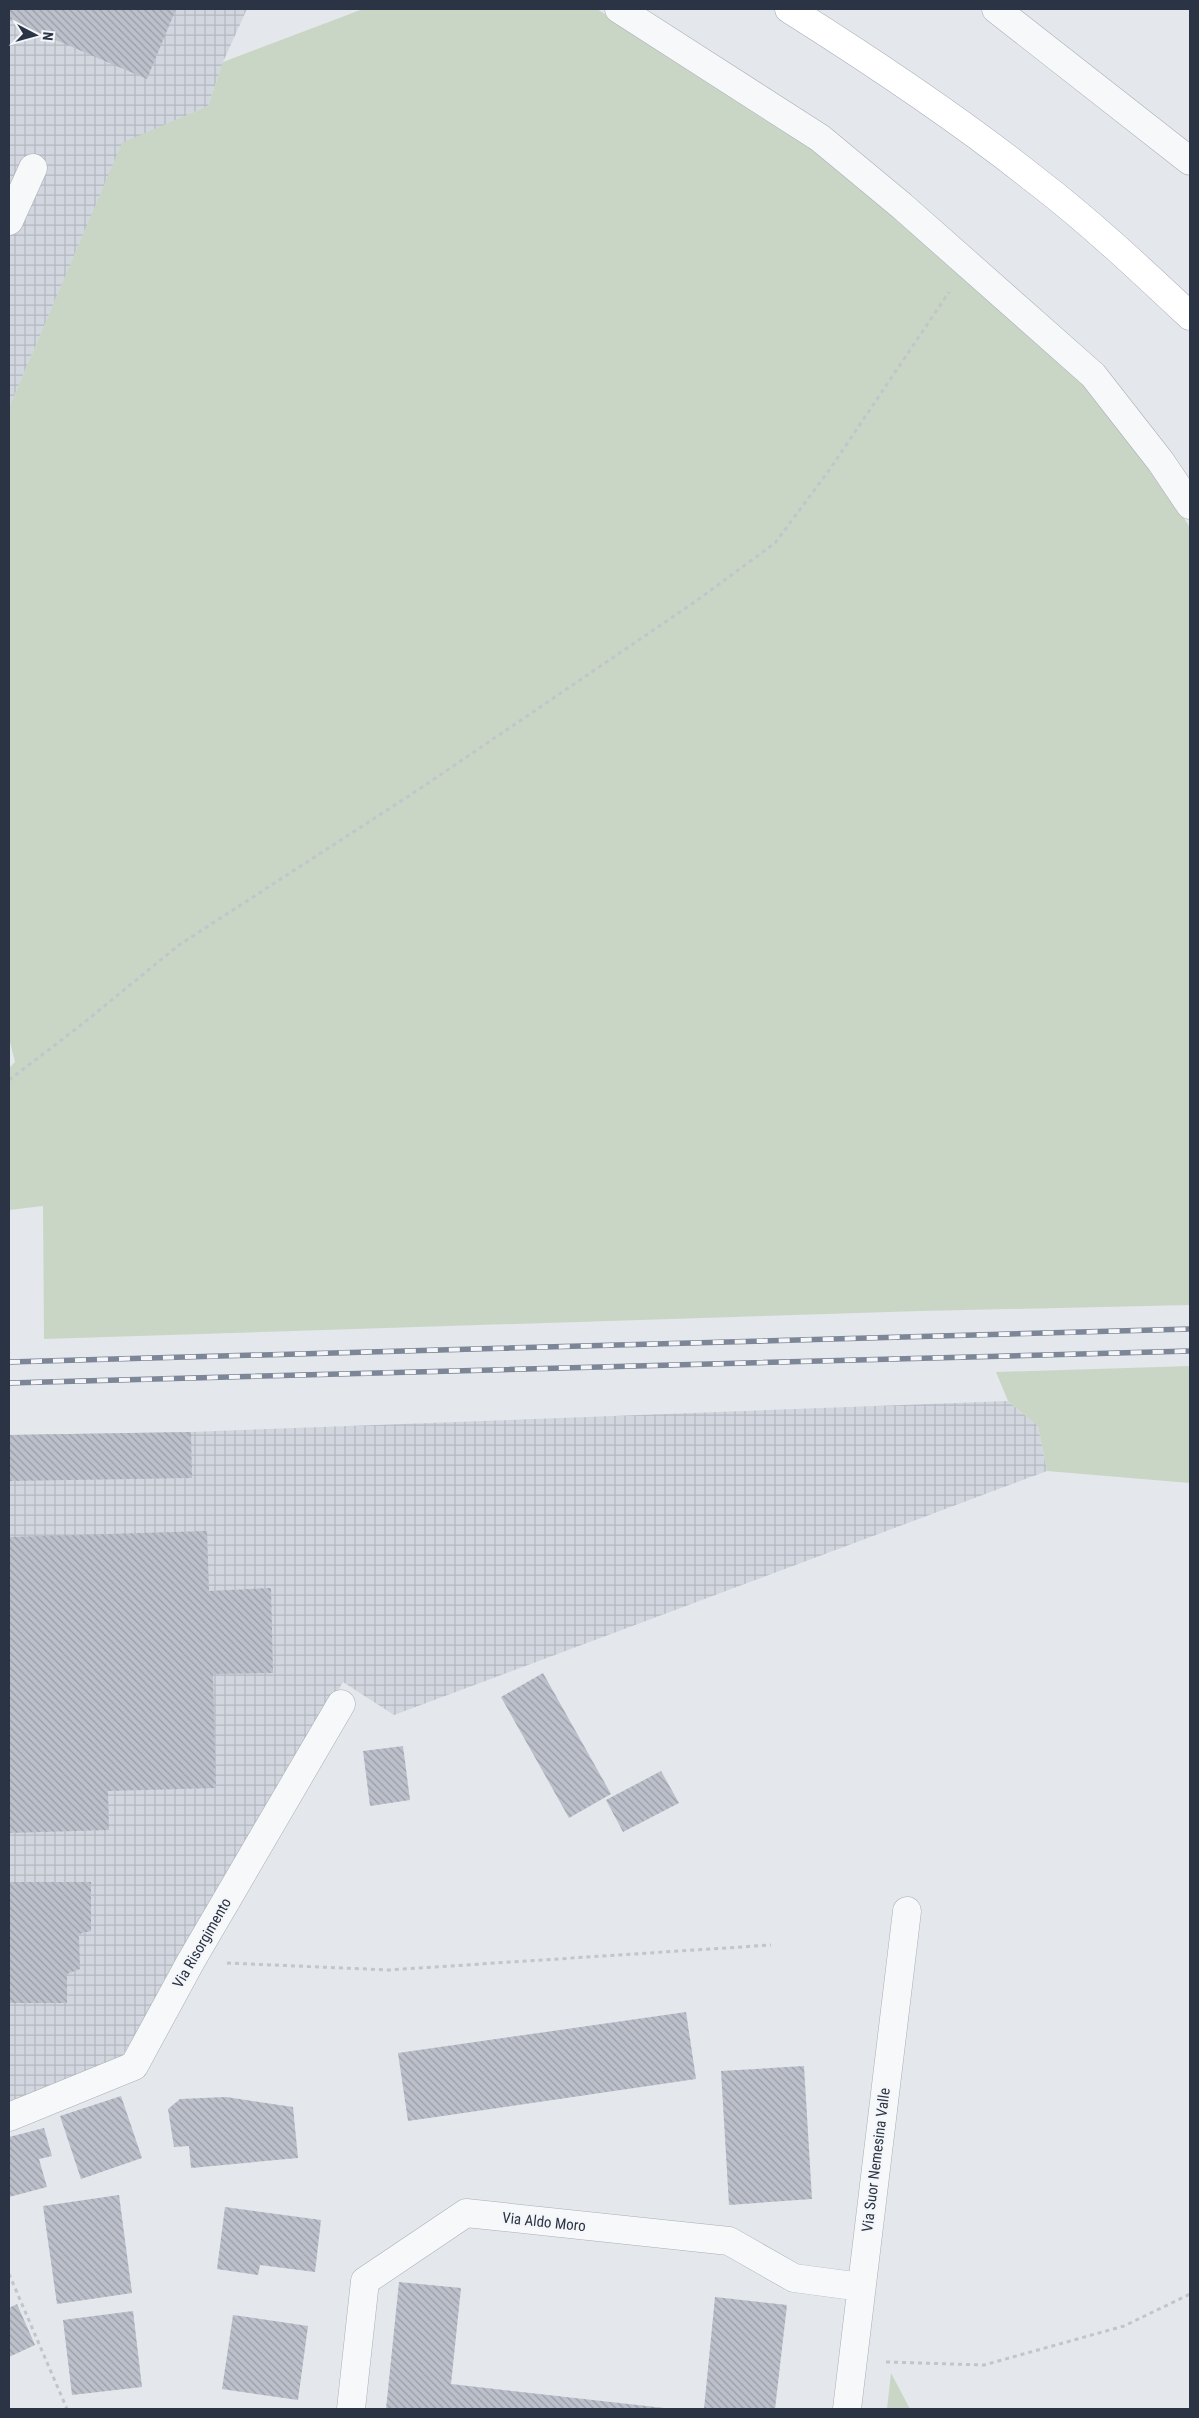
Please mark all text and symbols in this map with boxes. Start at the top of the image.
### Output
north arrow [10,10,60,60]
text: N [40,31,56,41]
street label: Via Risorgimento [169,1895,235,1991]
street label: Via Suor Nemesina Valle [858,2087,894,2233]
street label: Via Aldo Moro [501,2209,587,2235]

